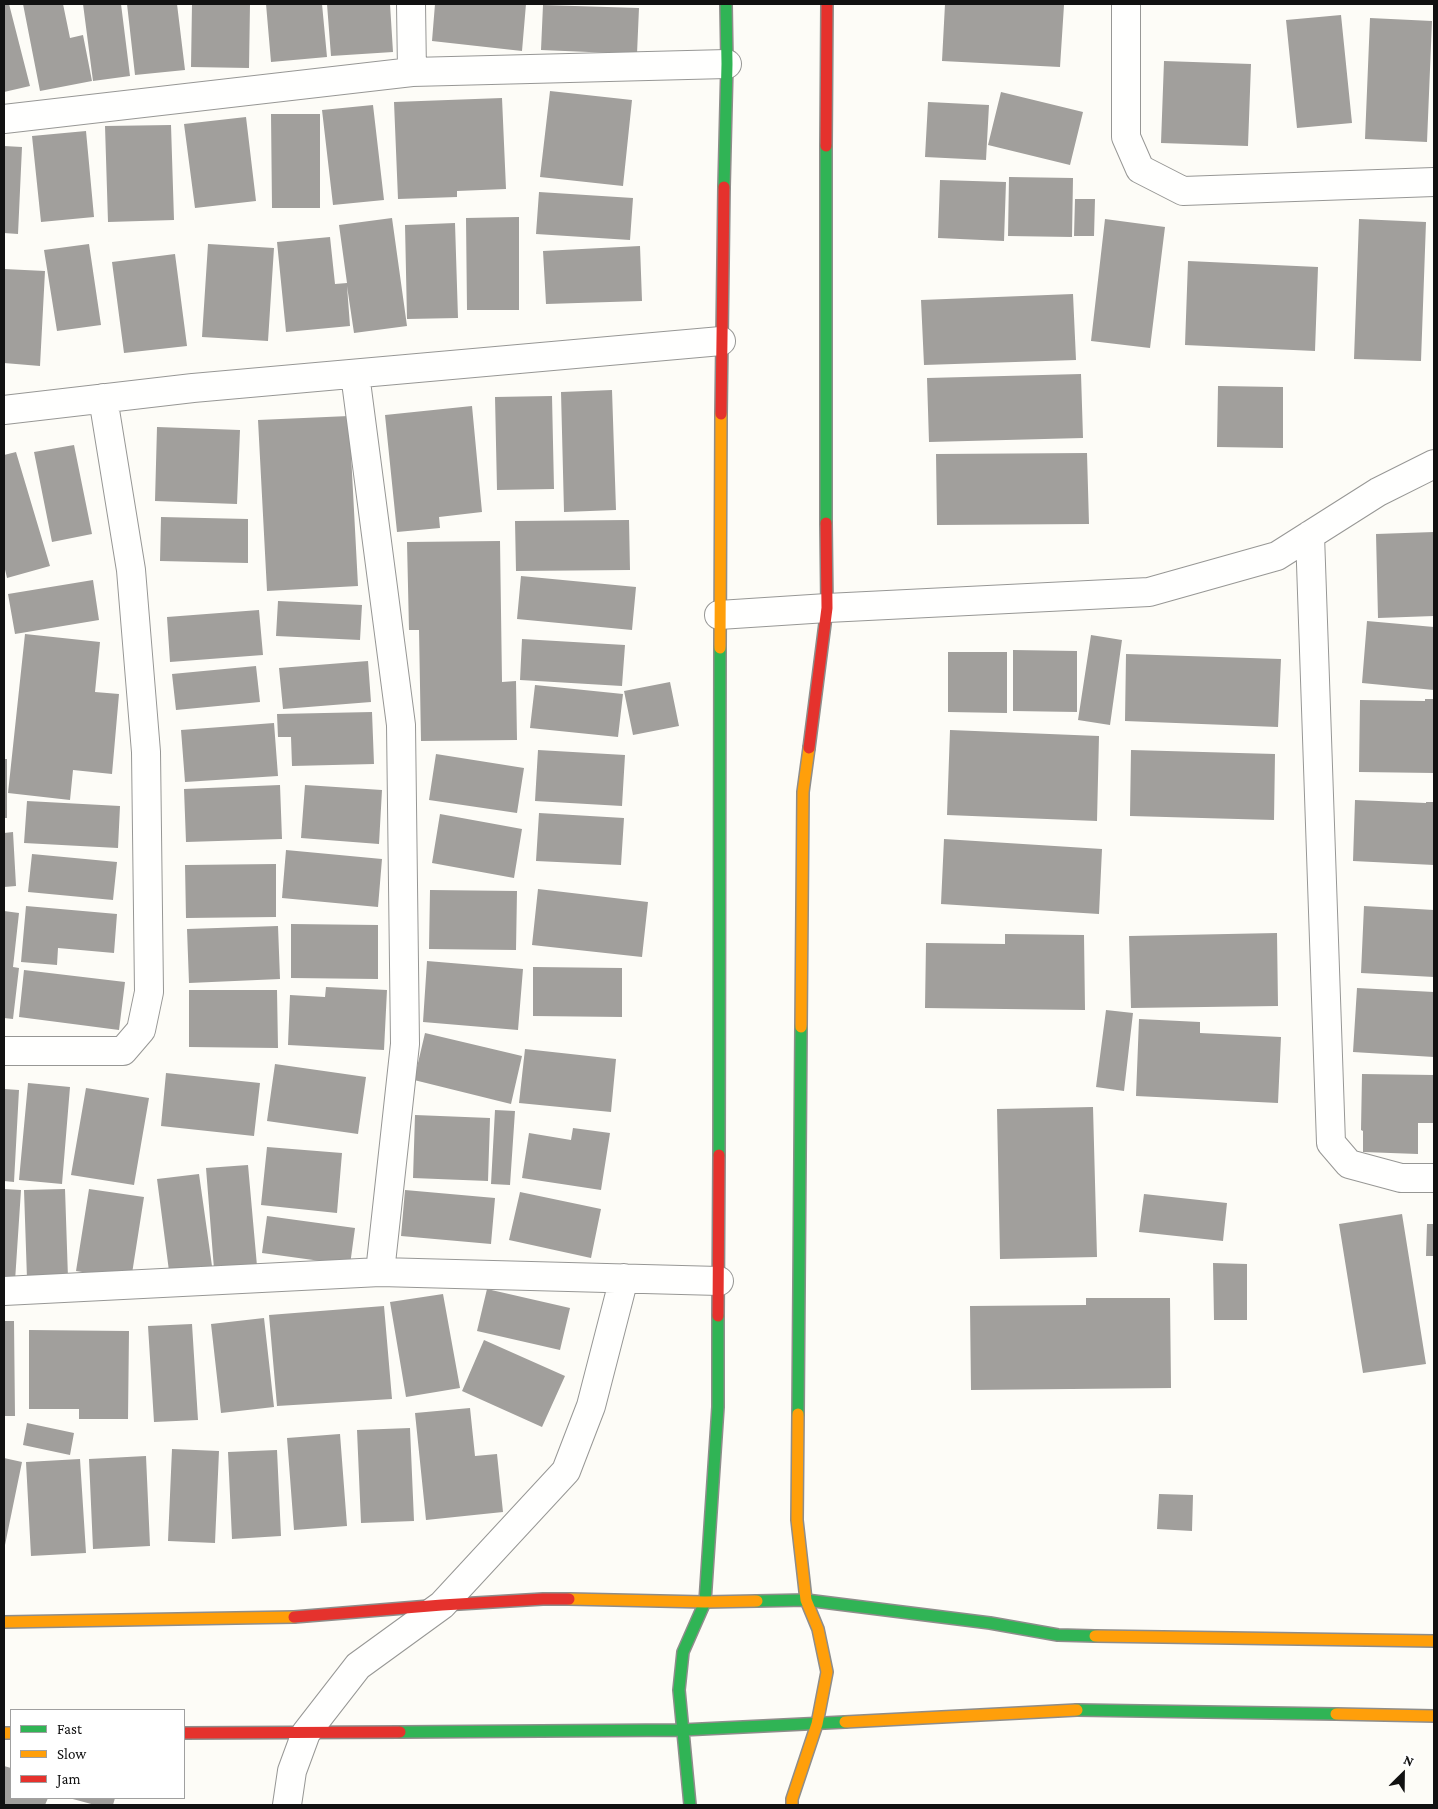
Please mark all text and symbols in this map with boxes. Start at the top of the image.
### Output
legend [10,1709,185,1799]
text: Fast [57,1721,82,1737]
text: Slow [57,1746,86,1762]
north arrow [1378,1749,1428,1799]
text: N [1401,1751,1416,1769]
text: Jam [57,1771,80,1787]

